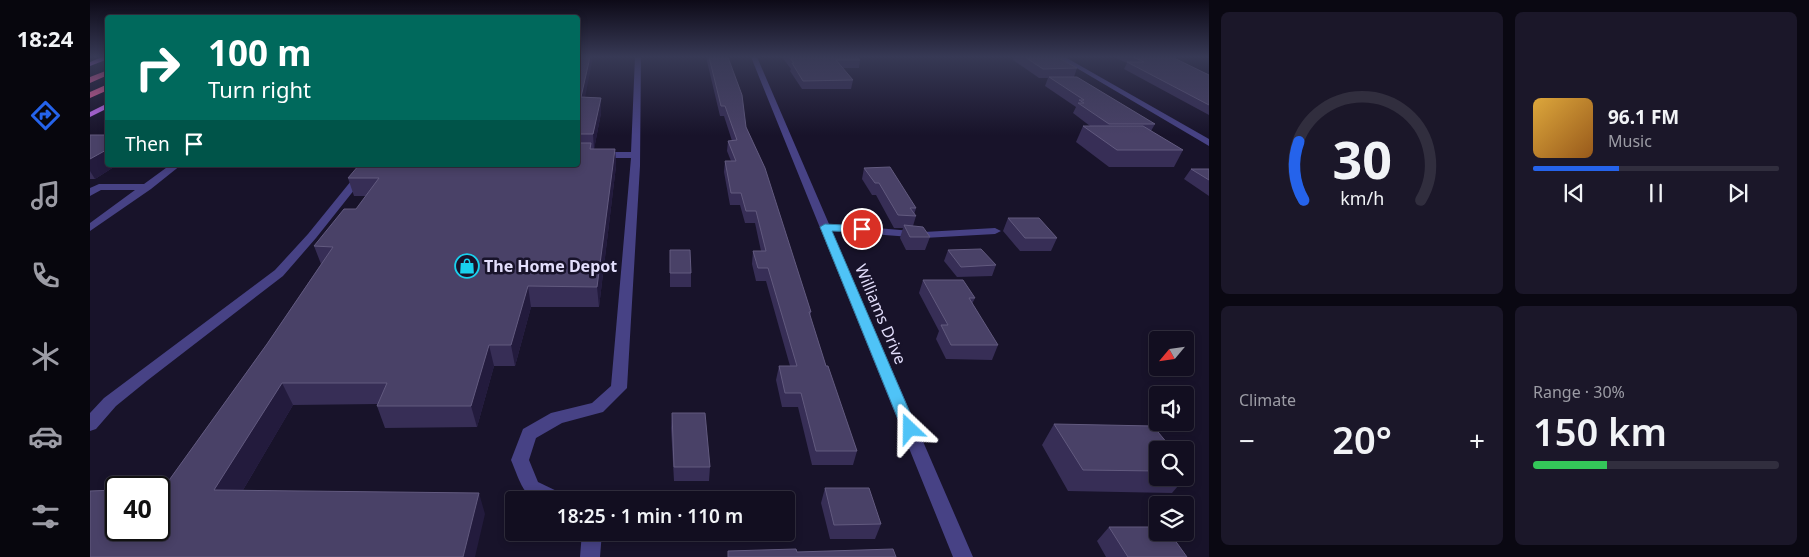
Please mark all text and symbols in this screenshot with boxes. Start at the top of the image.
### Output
text: 18:24 [17,23,73,53]
text: 100 m [208,29,311,76]
icon: right [125,35,190,100]
text: Turn right [208,74,311,104]
icon: directions [28,98,63,133]
text: 96.1 FM [1608,104,1679,130]
text: 30 [1332,123,1392,194]
icon: arrive [180,130,208,158]
text: Music [1608,130,1652,152]
text: Then [125,131,170,157]
icon: music [28,178,63,213]
icon: previous [1560,179,1588,207]
icon: pause [1642,179,1670,207]
icon: next [1724,179,1752,207]
text: km/h [1340,186,1384,210]
pin [841,208,883,250]
icon: arrive [848,215,876,243]
shop icon: The Home Depot [454,253,480,279]
place label: The Home Depot [484,255,617,277]
icon: phone [28,258,63,293]
street label: Williams Drive [850,261,912,367]
north arrow [1149,331,1194,376]
map controls [1149,331,1194,541]
icon: climate [28,339,63,374]
text: Range · 30% [1533,381,1625,403]
button: sound [1149,386,1194,431]
text: Climate [1239,389,1296,411]
position arrow [883,402,935,454]
text: 150 km [1533,405,1667,457]
text: 20° [1332,413,1392,465]
icon: car [28,419,63,454]
text: − [1239,421,1255,459]
text: + [1469,421,1485,459]
button: search [1149,441,1194,486]
speed limit sign: 40 [105,476,170,541]
button: layers [1149,496,1194,541]
icon: filters [28,499,63,534]
text: 18:25 · 1 min · 110 m [557,503,743,529]

